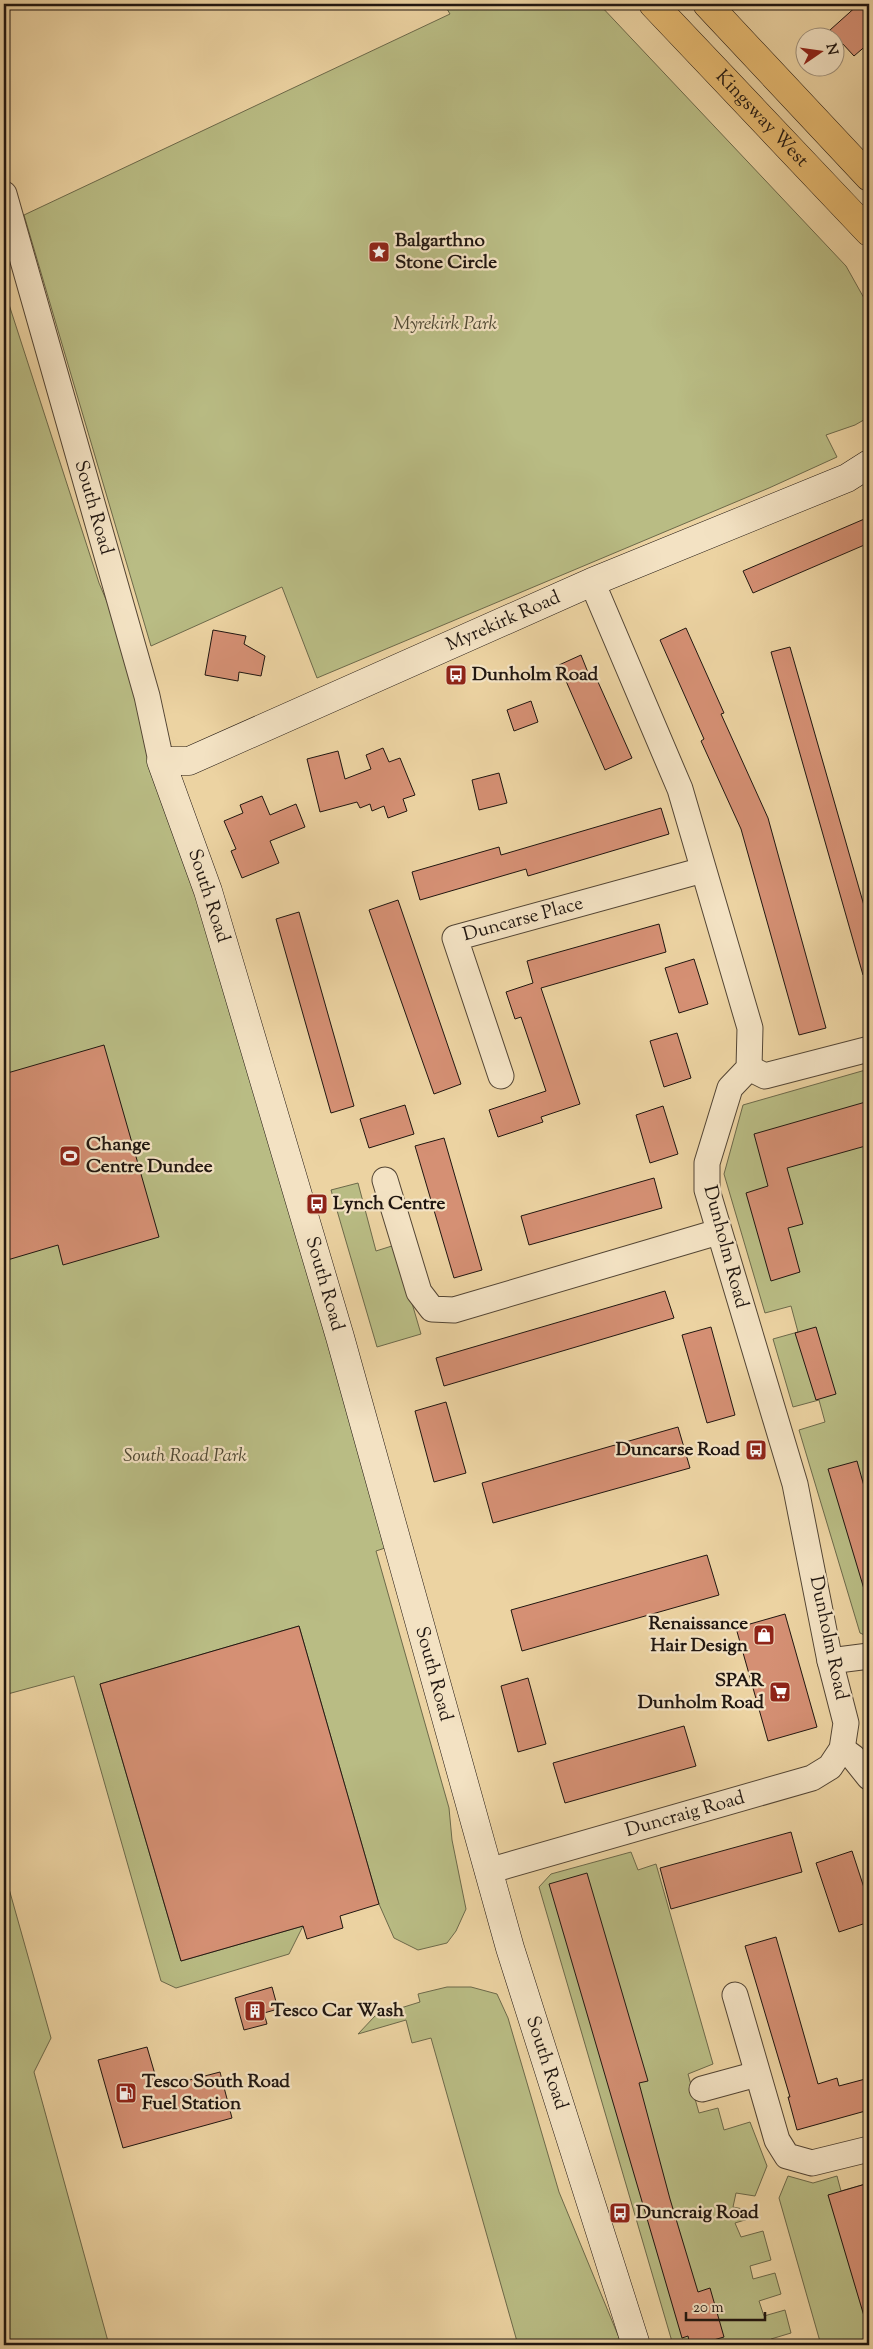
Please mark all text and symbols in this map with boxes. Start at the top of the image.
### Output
north arrow [796,28,846,78]
text: N [820,42,842,57]
street label: Kingsway West [709,64,815,174]
place label: Balgarthno Stone Circle [395,228,497,277]
place icon: Balgarthno Stone Circle [367,240,391,264]
park label: Myrekirk Park [393,311,498,338]
street label: South Road [67,457,120,558]
street label: Myrekirk Road [442,584,565,659]
place label: Dunholm Road [472,662,599,689]
bus stop icon: Dunholm Road [444,663,468,687]
street label: South Road [180,846,236,947]
street label: Duncarse Place [460,890,586,949]
place label: Change Centre Dundee [86,1132,213,1181]
sports icon: Change Centre Dundee [58,1144,82,1168]
street label: Dunholm Road [696,1183,754,1312]
place label: Lynch Centre [333,1191,445,1218]
bus stop icon: Lynch Centre [305,1192,329,1216]
street label: South Road [298,1234,350,1335]
place label: Duncarse Road [616,1437,740,1464]
bus stop icon: Duncarse Road [744,1438,768,1462]
park label: South Road Park [123,1443,247,1470]
street label: Dunholm Road [802,1573,854,1703]
place label: Renaissance Hair Design [648,1611,749,1660]
shop icon: Renaissance Hair Design [752,1623,776,1647]
street label: South Road [407,1624,459,1725]
place label: SPAR Dunholm Road [638,1668,764,1717]
supermarket icon: SPAR Dunholm Road [768,1680,792,1704]
street label: Duncraig Road [622,1784,748,1844]
place label: Tesco Car Wash [271,1998,405,2025]
building icon: Tesco Car Wash [243,1999,267,2023]
street label: South Road [518,2013,574,2114]
place label: Tesco South Road Fuel Station [142,2069,290,2118]
fuel station icon: Tesco South Road Fuel Station [114,2081,138,2105]
place label: Duncraig Road [636,2200,759,2227]
bus stop icon: Duncraig Road [608,2201,632,2225]
scale bar [686,2289,764,2321]
text: 20 m [693,2298,724,2319]

